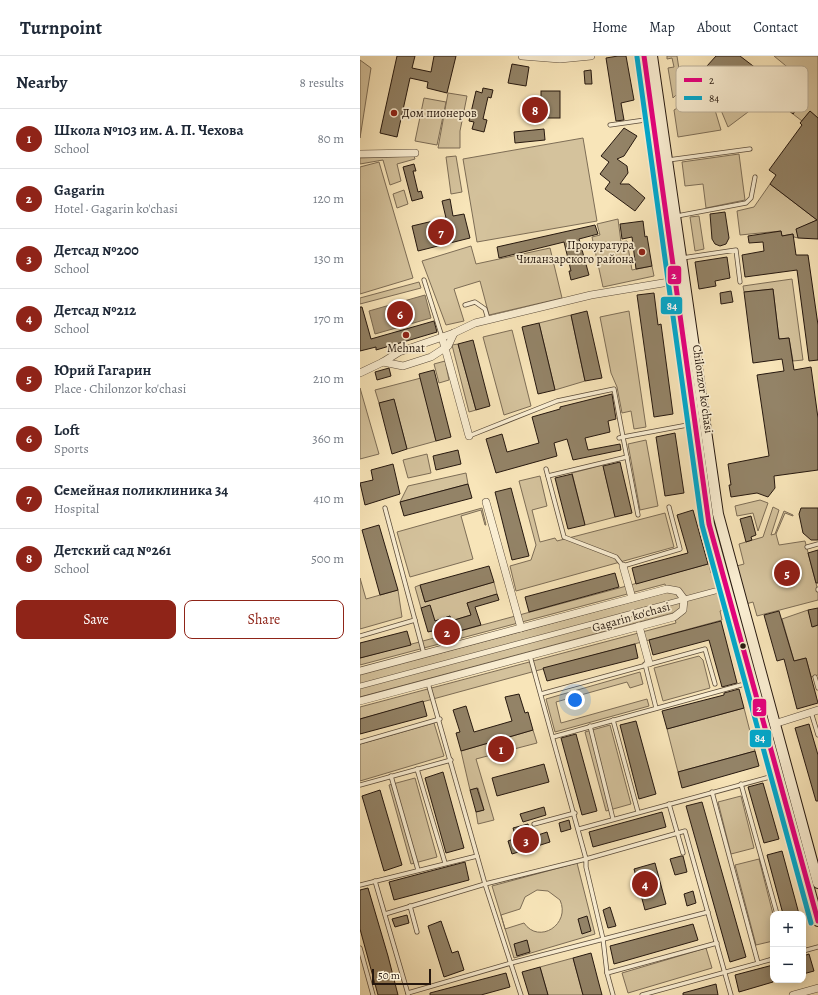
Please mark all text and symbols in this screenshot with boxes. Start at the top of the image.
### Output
text: Turnpoint [20,15,102,41]
text: Home [592,18,627,37]
text: Map [649,18,675,37]
text: About [697,18,731,37]
text: Contact [753,18,798,37]
legend [676,66,808,112]
text: Nearby [16,71,67,94]
text: 2 [709,73,714,88]
text: 8 results [300,74,344,91]
text: 84 [709,91,719,106]
pin: 8 [522,95,548,125]
place label: Дом пионеров [402,105,477,121]
marker: Дом пионеров [389,108,399,118]
text: Школа №103 им. А. П. Чехова [54,120,244,140]
text: 1 [27,130,31,147]
text: 80 m [317,130,344,147]
text: School [54,140,89,157]
text: Gagarin [54,180,105,200]
text: 2 [26,190,32,207]
text: 120 m [313,190,344,207]
text: Hotel · Gagarin ko'chasi [54,200,178,217]
pin: 7 [428,217,454,247]
place label: Прокуратура Чиланзарского района [516,237,634,267]
text: Детсад №200 [54,240,139,260]
marker: Прокуратура Чиланзарского района [637,247,647,257]
text: 3 [26,250,32,267]
text: 130 m [314,250,344,267]
text: School [54,260,89,277]
line badge: 2 [667,265,682,285]
text: 2 [671,268,677,283]
line badge: 84 [660,296,683,315]
pin: 6 [387,299,413,329]
text: 84 [667,299,677,314]
text: Детсад №212 [54,300,136,320]
text: 4 [26,310,32,327]
text: 170 m [314,310,344,327]
text: School [54,320,89,337]
marker: Mehnat [401,330,411,340]
place label: Mehnat [387,340,425,356]
street label: Chilonzor ko'chasi [689,343,717,435]
text: Юрий Гагарин [54,360,151,380]
text: 5 [26,370,32,387]
text: 210 m [313,370,344,387]
text: Place · Chilonzor ko'chasi [54,380,186,397]
text: Loft [54,420,80,440]
text: 6 [26,430,32,447]
text: 360 m [312,430,344,447]
text: Sports [54,440,89,457]
text: Семейная поликлиника 34 [54,480,228,500]
text: 7 [26,490,32,507]
text: 410 m [313,490,344,507]
text: Hospital [54,500,99,517]
text: Детский сад №261 [54,540,171,560]
text: 8 [26,550,32,567]
text: 500 m [311,550,344,567]
pin: 5 [774,558,800,588]
text: School [54,560,89,577]
street label: Gagarin ko'chasi [590,598,672,636]
button: Save [16,600,176,639]
button: Share [184,600,344,639]
pin: 2 [434,617,460,647]
unlabelled marker [738,641,748,651]
your location [565,690,585,710]
line badge: 2 [752,698,767,717]
text: 2 [756,701,762,716]
line badge: 84 [749,729,772,748]
text: 84 [755,731,765,746]
pin: 1 [488,734,514,764]
pin: 3 [513,825,539,855]
pin: 4 [632,869,658,899]
map controls [770,911,806,983]
button: + [770,911,806,947]
button: − [770,947,806,983]
scale bar [372,967,431,986]
text: 50 m [378,968,400,983]

